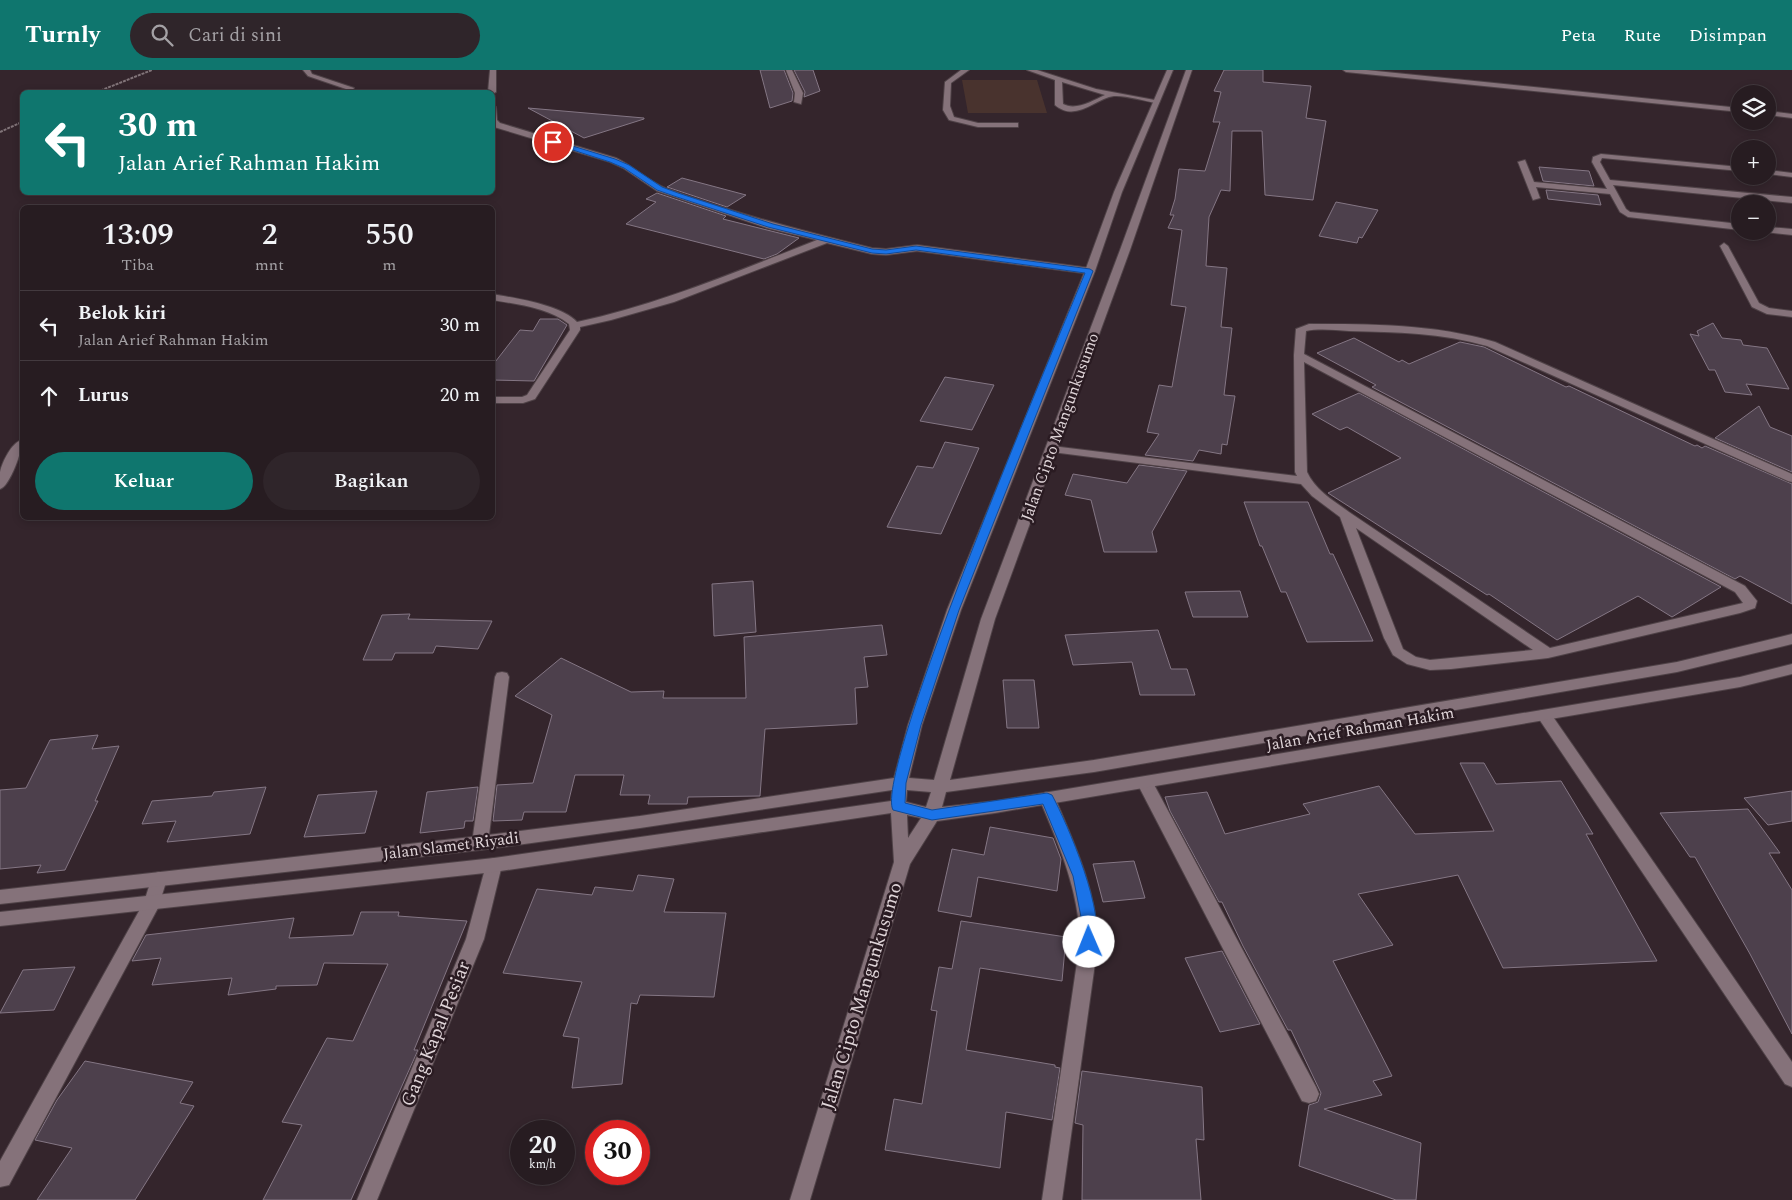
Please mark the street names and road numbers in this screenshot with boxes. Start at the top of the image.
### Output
street label: Jalan Cipto Mangunkusumo [1015,329,1105,525]
street label: Jalan Arief Rahman Hakim [1264,701,1456,757]
street label: Jalan Slamet Riyadi [382,826,520,866]
street label: Jalan Cipto Mangunkusumo [814,879,910,1113]
street label: Gang Kapal Pesiar [394,956,479,1111]

